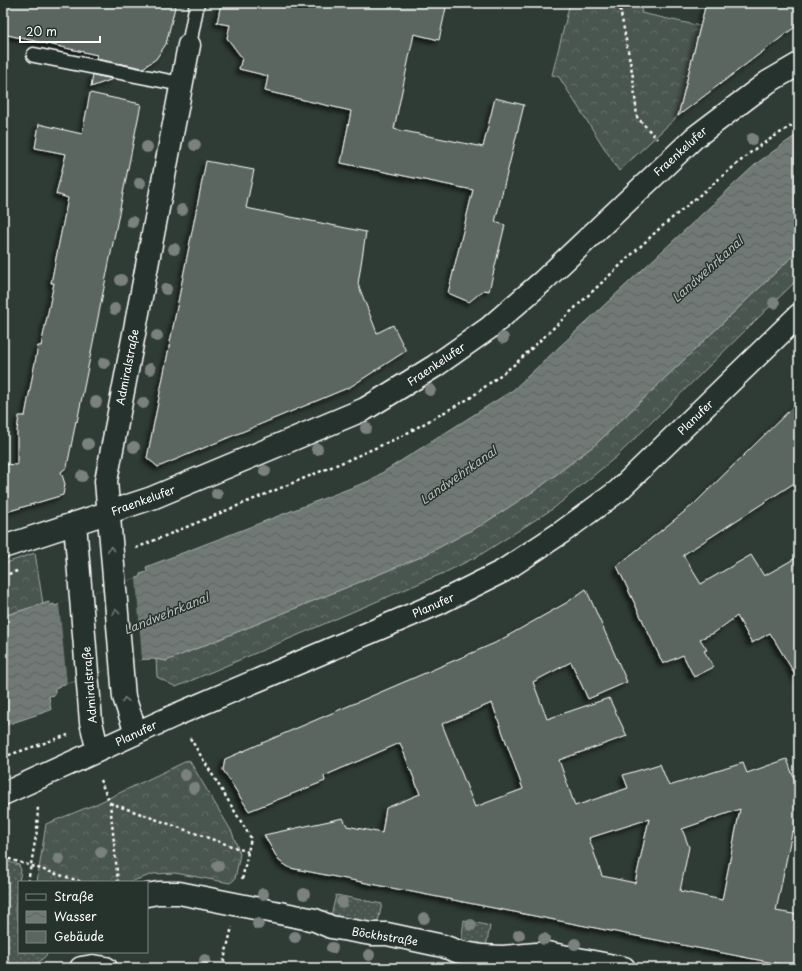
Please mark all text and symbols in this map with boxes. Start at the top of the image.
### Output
scale bar [20,18,100,44]
text: 20 m [26,22,57,40]
street label: Fraenkelufer [649,122,711,180]
water label: Landwehrkanal [667,231,748,306]
street label: Admiralstraße [111,327,143,406]
street label: Fraenkelufer [403,338,469,390]
street label: Planufer [673,395,717,439]
water label: Landwehrkanal [416,441,501,508]
street label: Fraenkelufer [109,480,178,519]
one-way arrow [107,546,116,552]
water label: Landwehrkanal [121,587,213,638]
street label: Planufer [409,588,458,622]
one-way arrow [112,609,121,615]
street label: Admiralstraße [77,646,101,724]
one-way arrow [122,697,130,703]
street label: Planufer [112,716,160,750]
legend [18,881,148,953]
text: Straße [54,887,94,905]
text: Wasser [54,907,97,925]
street label: Böckhstraße [351,922,420,950]
text: Gebäude [54,927,104,945]

